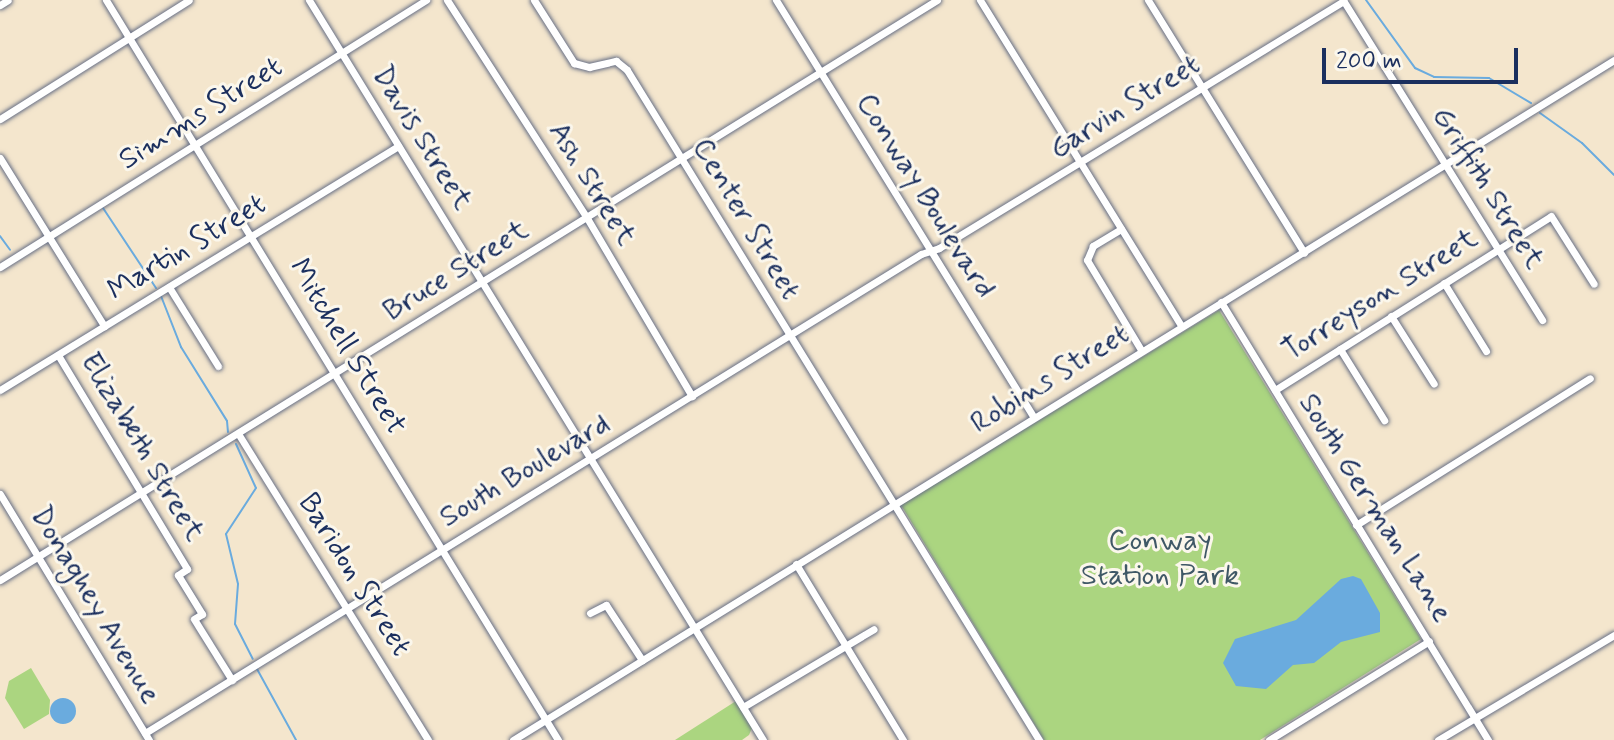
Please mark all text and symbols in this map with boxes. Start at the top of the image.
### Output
scale bar [1326,32,1522,82]
street label: Garvin Street [1041,45,1209,169]
text: 200 m [1336,46,1402,77]
street label: Simms Street [110,48,292,180]
street label: Davis Street [363,59,481,217]
street label: Conway Boulevard [849,89,1001,303]
street label: Griffith Street [1424,100,1552,276]
street label: Ash Street [540,116,644,252]
street label: Center Street [682,130,810,308]
street label: Martin Street [99,186,275,310]
street label: Bruce Street [377,212,535,330]
street label: Torreyson Street [1276,220,1484,370]
street label: Mitchell Street [281,253,413,441]
street label: Robins Street [962,315,1138,443]
street label: Elizabeth Street [72,346,212,548]
street label: South German Lane [1292,390,1458,626]
street label: South Boulevard [433,406,617,536]
street label: Baridon Street [288,485,420,665]
street label: Donaghey Avenue [21,499,169,711]
park label: Conway Station Park [1082,523,1238,594]

